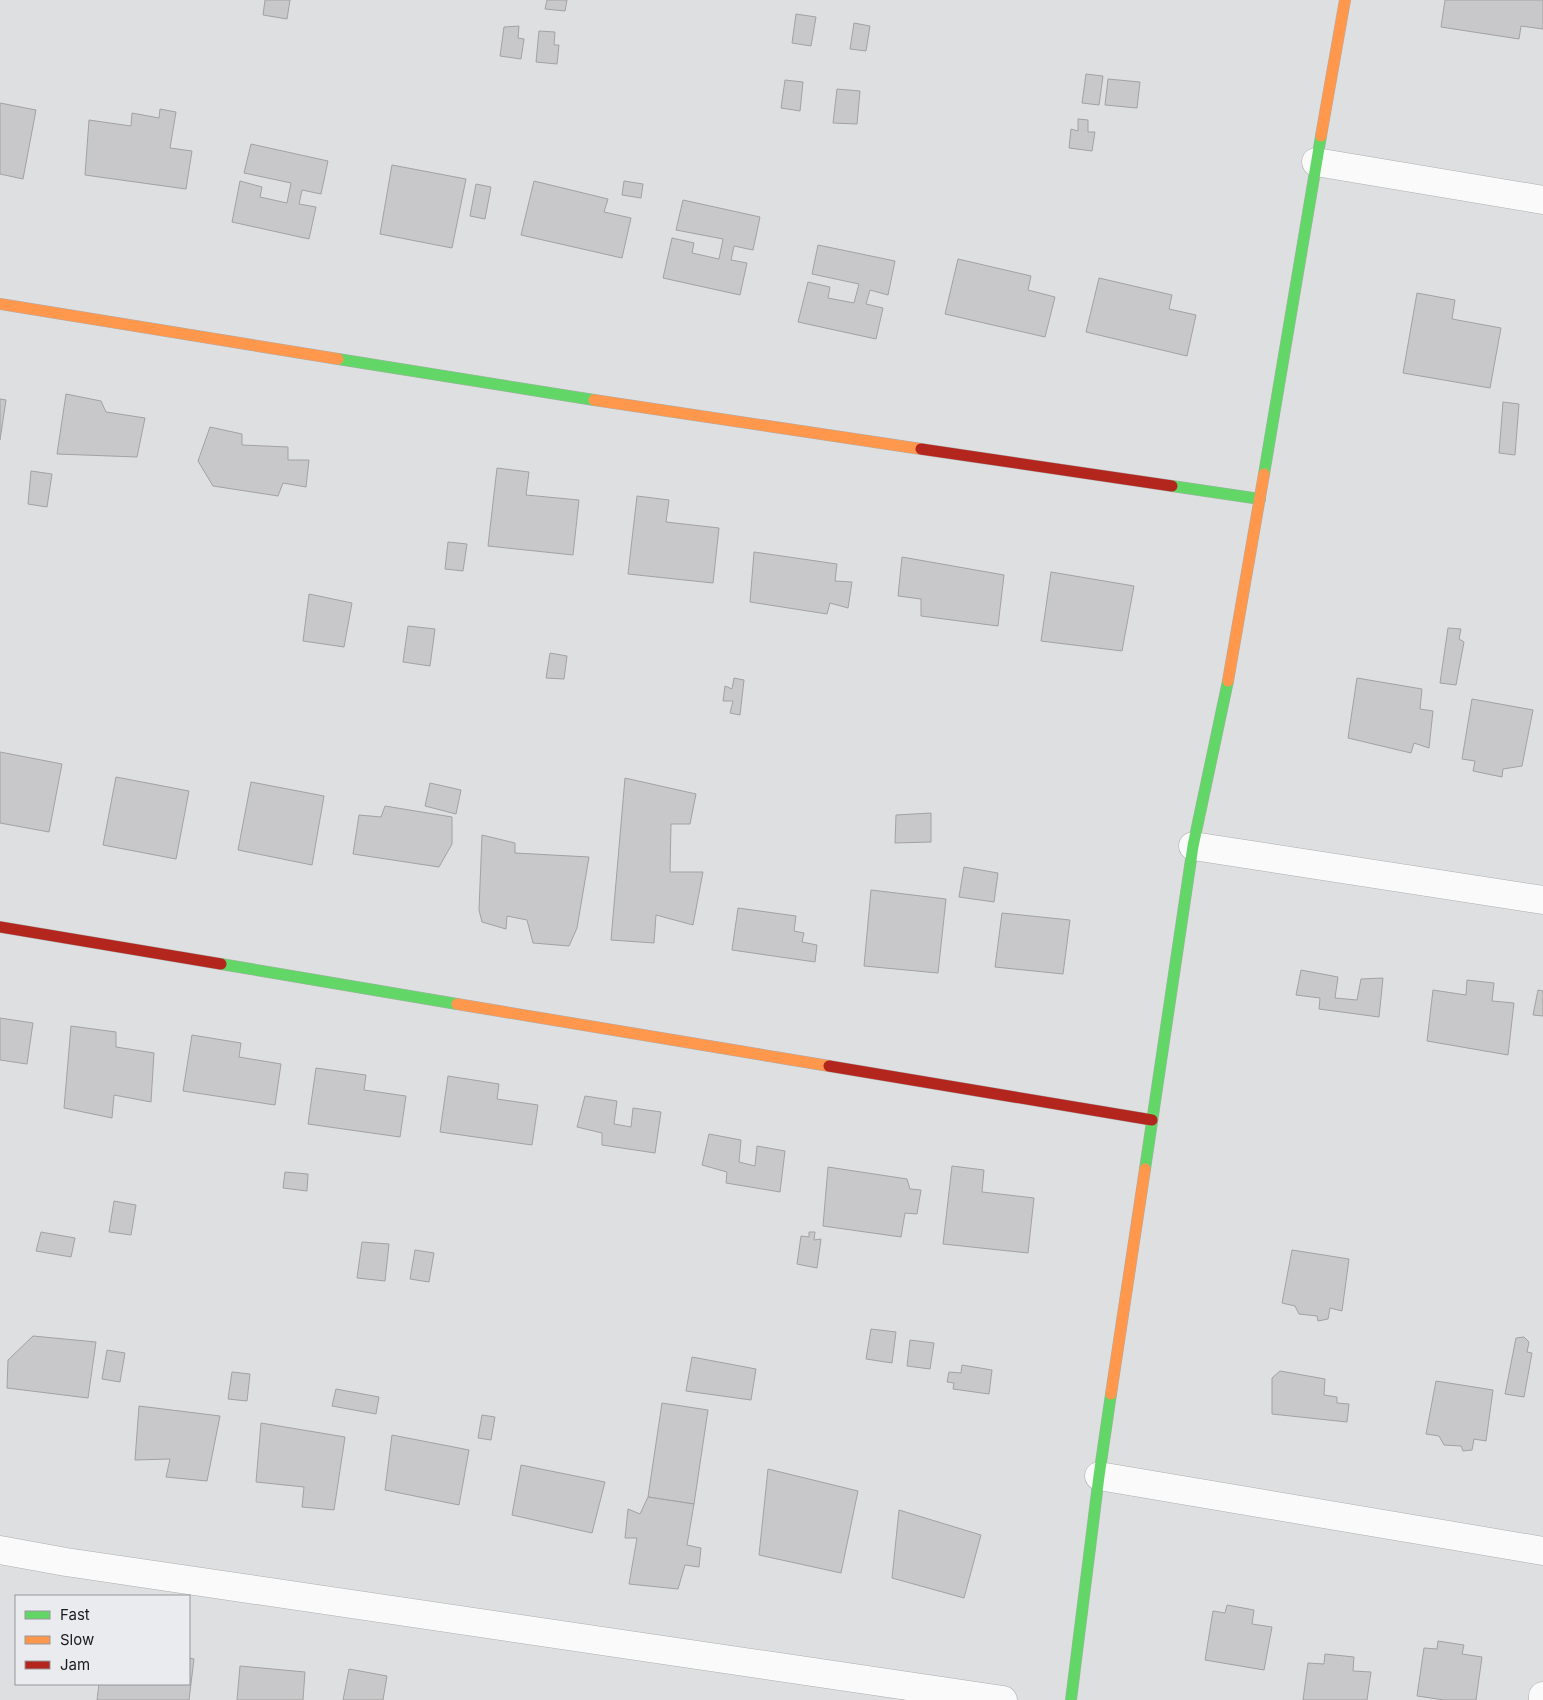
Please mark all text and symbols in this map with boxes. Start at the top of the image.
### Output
legend [15,1595,190,1685]
text: Fast [60,1605,90,1624]
text: Slow [60,1630,94,1649]
text: Jam [60,1655,90,1674]

